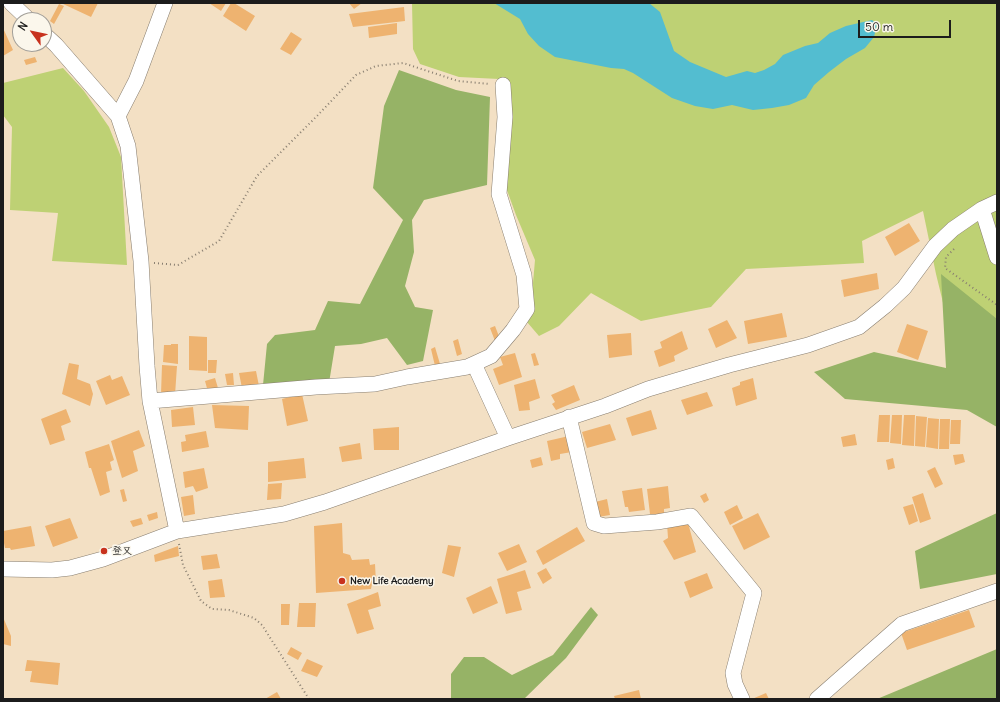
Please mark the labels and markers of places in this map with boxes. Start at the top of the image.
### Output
place label: 登又 [112,545,132,557]
marker: 登又 [99,546,109,556]
place label: New Life Academy [350,575,434,587]
marker: New Life Academy [337,576,347,586]

